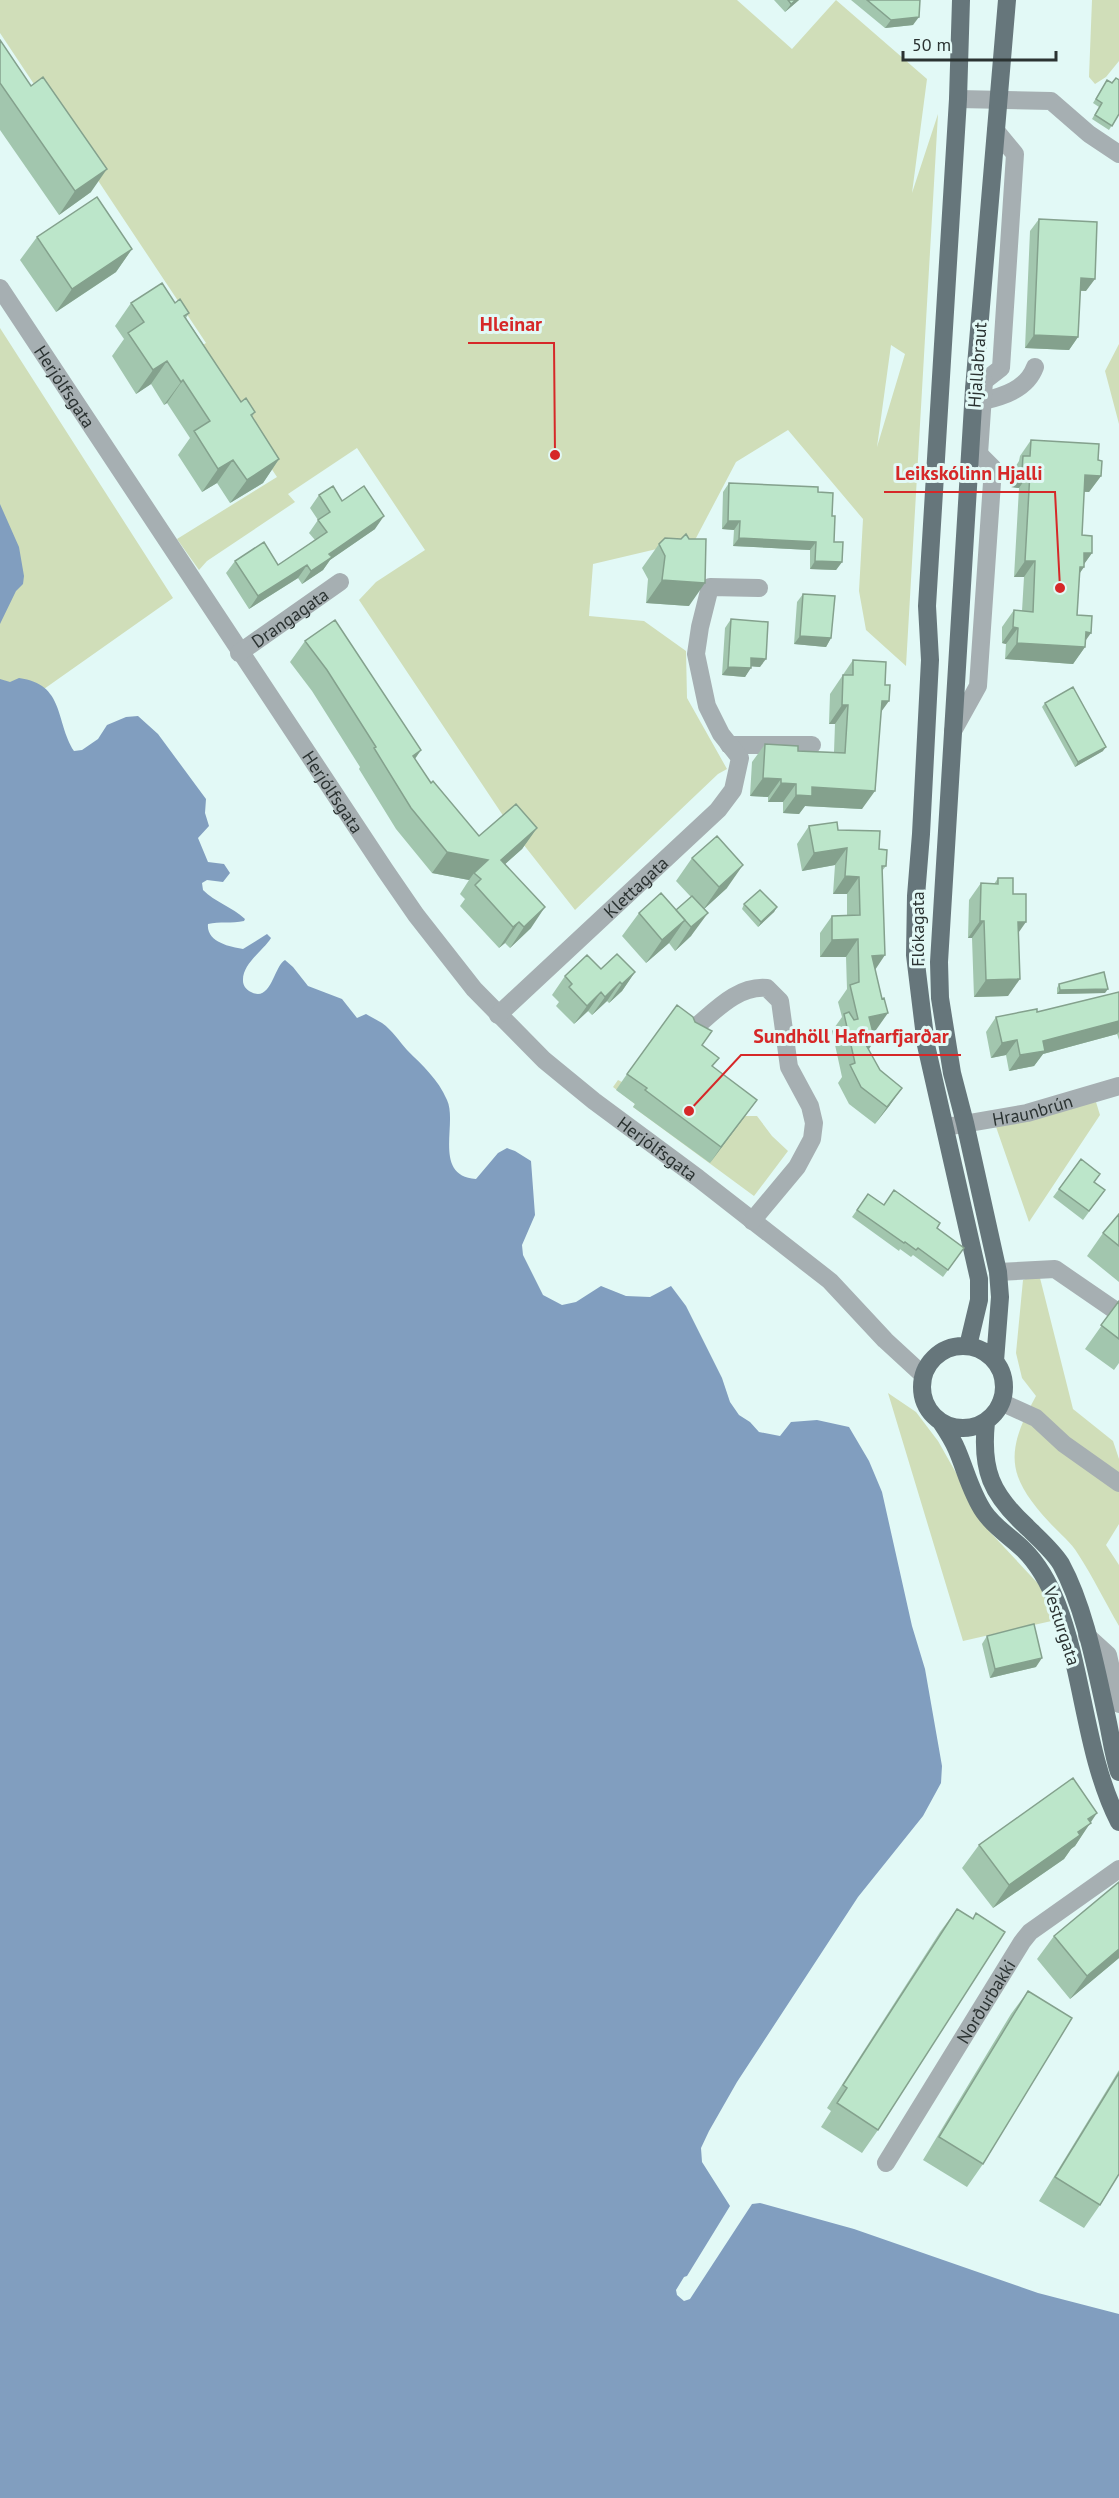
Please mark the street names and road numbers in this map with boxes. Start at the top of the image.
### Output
street label: Hjallabraut [963,321,991,409]
street label: Herjólfsgata [30,341,101,432]
street label: Drangagata [247,582,333,652]
street label: Herjólfsgata [298,746,369,837]
street label: Klettagata [598,851,673,923]
street label: Flókagata [906,891,929,967]
street label: Hraunbrún [990,1089,1075,1130]
street label: Herjólfsgata [613,1111,702,1185]
street label: Vesturgata [1038,1583,1086,1668]
street label: Norðurbakki [951,1955,1020,2047]

